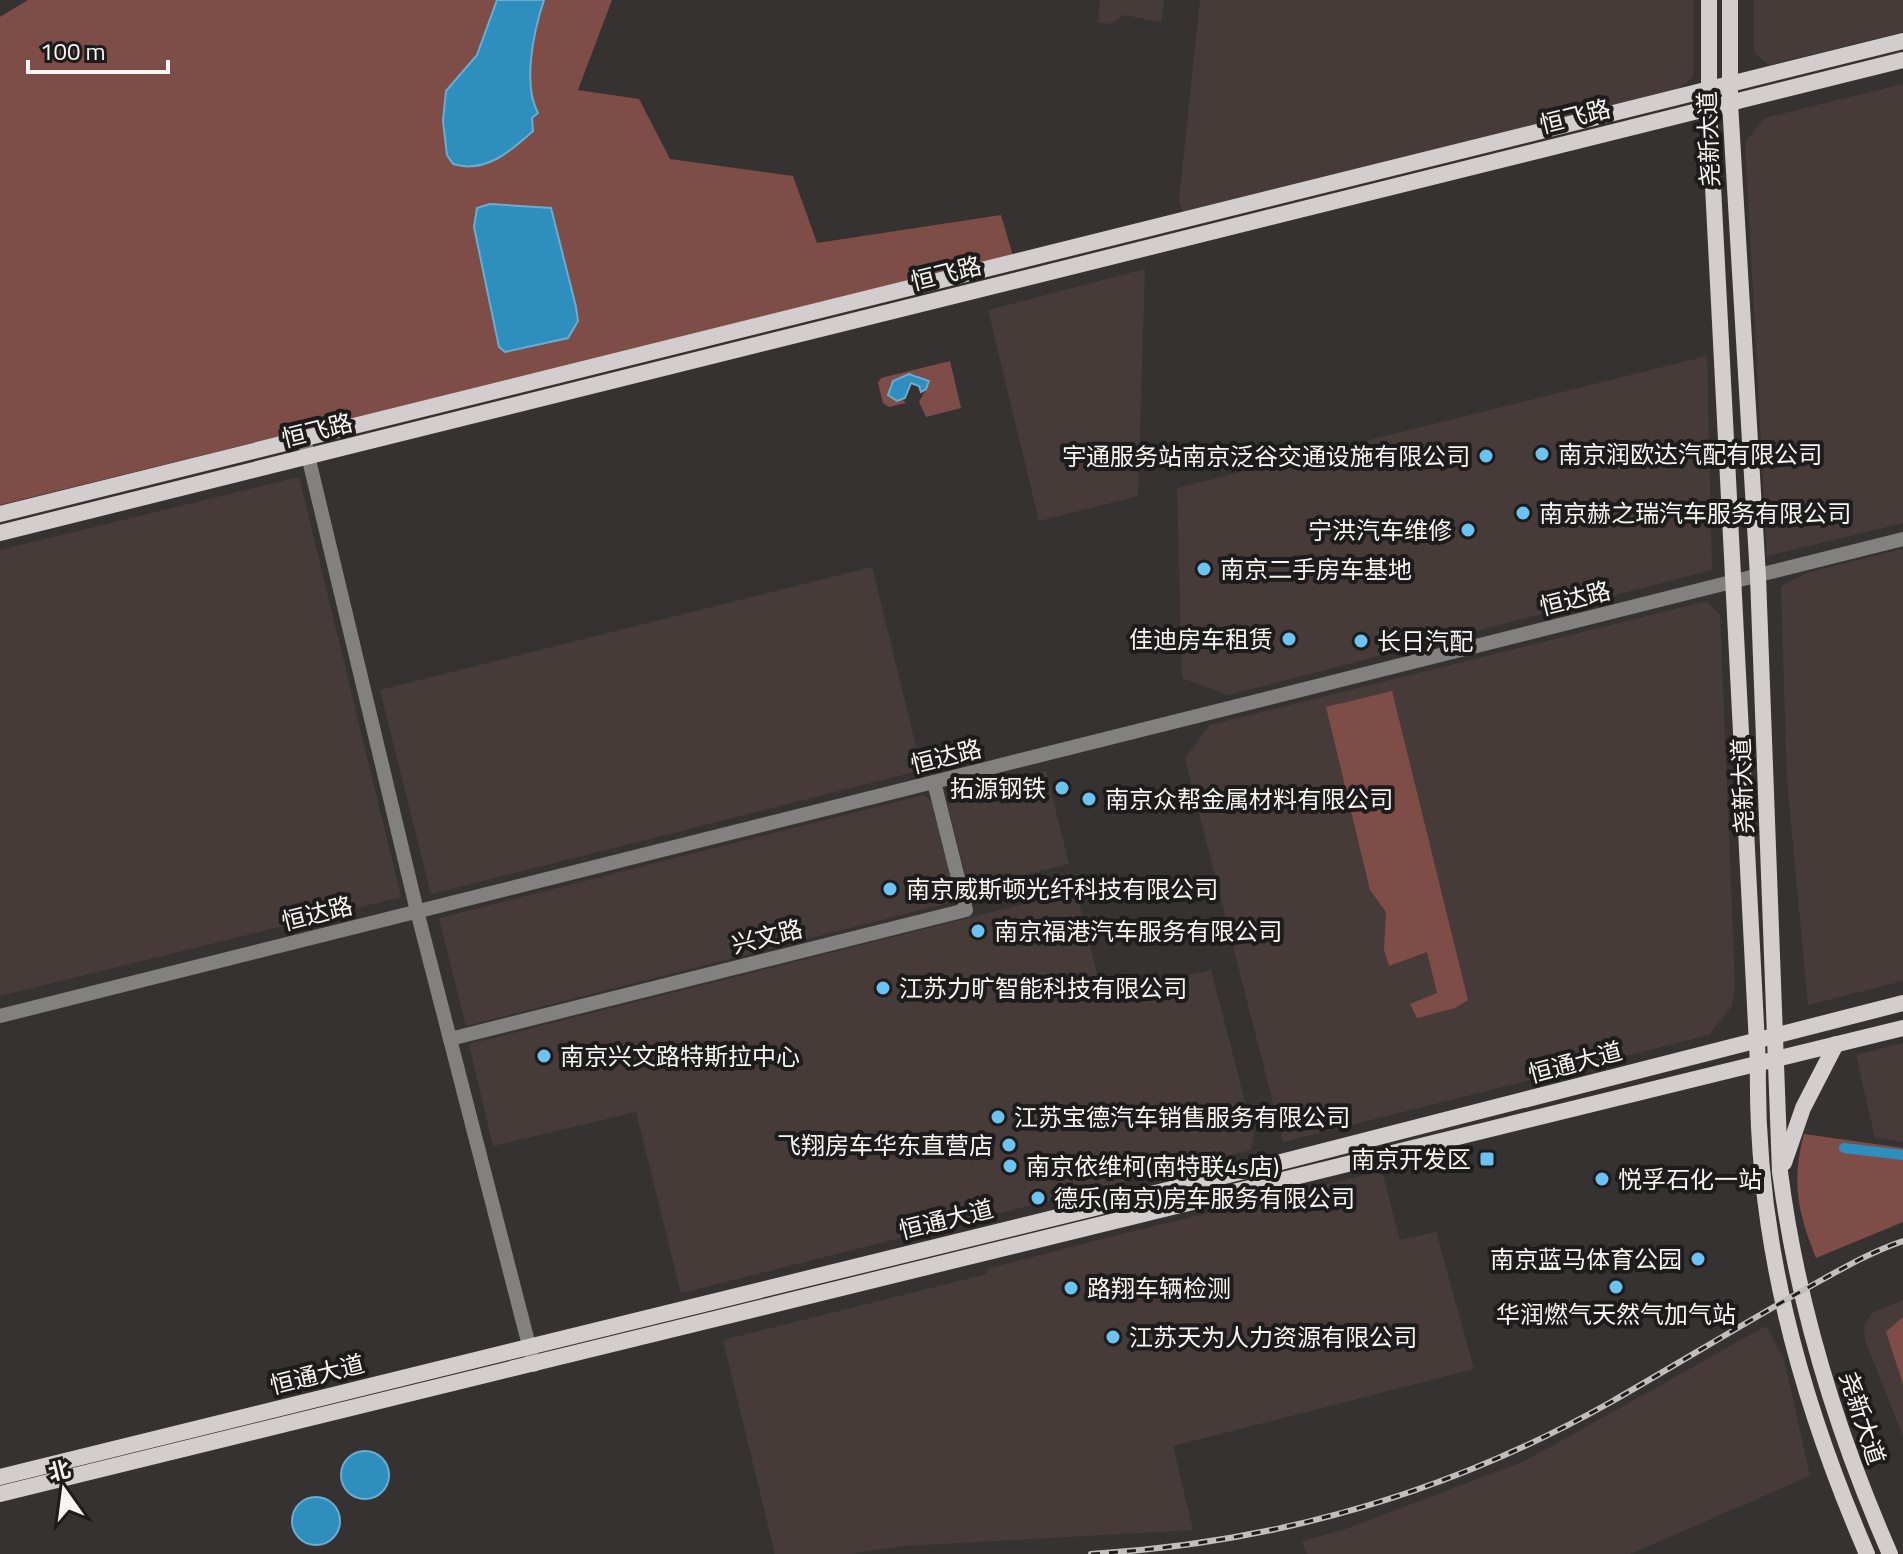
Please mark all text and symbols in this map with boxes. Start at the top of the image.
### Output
scale bar [28,24,168,74]
text: 100 m [40,33,106,69]
street label: 恒飞路 [1536,90,1614,142]
street label: 尧新大道 [1688,90,1728,188]
street label: 恒飞路 [907,247,985,299]
street label: 恒飞路 [278,404,356,456]
place label: 南京润欧达汽配有限公司 [1558,436,1822,472]
place label: 宇通服务站南京泛谷交通设施有限公司 [1062,438,1470,474]
marker: 南京润欧达汽配有限公司 [1533,445,1551,463]
marker: 宇通服务站南京泛谷交通设施有限公司 [1477,447,1495,465]
place label: 南京赫之瑞汽车服务有限公司 [1539,495,1851,531]
marker: 南京赫之瑞汽车服务有限公司 [1514,504,1532,522]
place label: 宁洪汽车维修 [1308,512,1452,548]
marker: 宁洪汽车维修 [1459,521,1477,539]
place label: 南京二手房车基地 [1220,551,1412,587]
marker: 南京二手房车基地 [1195,560,1213,578]
street label: 恒达路 [1536,572,1614,624]
place label: 佳迪房车租赁 [1129,621,1273,657]
place label: 长日汽配 [1377,623,1473,659]
marker: 佳迪房车租赁 [1280,630,1298,648]
marker: 长日汽配 [1352,632,1370,650]
street label: 恒达路 [907,730,985,782]
street label: 尧新大道 [1722,737,1762,835]
place label: 拓源钢铁 [950,770,1046,806]
marker: 拓源钢铁 [1053,779,1071,797]
place label: 南京众帮金属材料有限公司 [1105,781,1393,817]
marker: 南京众帮金属材料有限公司 [1080,790,1098,808]
place label: 南京威斯顿光纤科技有限公司 [906,871,1218,907]
marker: 南京威斯顿光纤科技有限公司 [881,880,899,898]
street label: 恒达路 [278,887,356,939]
street label: 兴文路 [728,910,806,962]
place label: 南京福港汽车服务有限公司 [994,913,1282,949]
marker: 南京福港汽车服务有限公司 [969,922,987,940]
place label: 江苏力旷智能科技有限公司 [899,970,1187,1006]
marker: 江苏力旷智能科技有限公司 [874,979,892,997]
street label: 恒通大道 [1524,1032,1626,1092]
place label: 南京兴文路特斯拉中心 [560,1038,800,1074]
marker: 南京兴文路特斯拉中心 [535,1047,553,1065]
place label: 江苏宝德汽车销售服务有限公司 [1014,1099,1350,1135]
marker: 江苏宝德汽车销售服务有限公司 [989,1108,1007,1126]
place label: 飞翔房车华东直营店 [777,1127,993,1163]
marker: 飞翔房车华东直营店 [1000,1136,1018,1154]
place label: 南京开发区 [1351,1141,1471,1177]
place label: 南京依维柯(南特联4s店) [1026,1148,1279,1184]
marker: 南京开发区 [1478,1150,1496,1168]
marker: 南京依维柯(南特联4s店) [1001,1157,1019,1175]
place label: 悦孚石化一站 [1618,1161,1762,1197]
marker: 悦孚石化一站 [1593,1170,1611,1188]
place label: 德乐(南京)房车服务有限公司 [1054,1180,1355,1216]
marker: 德乐(南京)房车服务有限公司 [1029,1189,1047,1207]
street label: 恒通大道 [895,1190,997,1248]
place label: 南京蓝马体育公园 [1490,1241,1682,1277]
marker: 南京蓝马体育公园 [1689,1250,1707,1268]
place label: 路翔车辆检测 [1087,1270,1231,1306]
marker: 华润燃气天然气加气站 [1607,1278,1625,1296]
marker: 路翔车辆检测 [1062,1279,1080,1297]
place label: 华润燃气天然气加气站 [1496,1296,1736,1332]
place label: 江苏天为人力资源有限公司 [1129,1319,1417,1355]
marker: 江苏天为人力资源有限公司 [1104,1328,1122,1346]
street label: 恒通大道 [266,1345,368,1403]
street label: 尧新大道 [1831,1367,1895,1469]
north arrow [24,1450,104,1530]
text: 北 [44,1451,74,1490]

